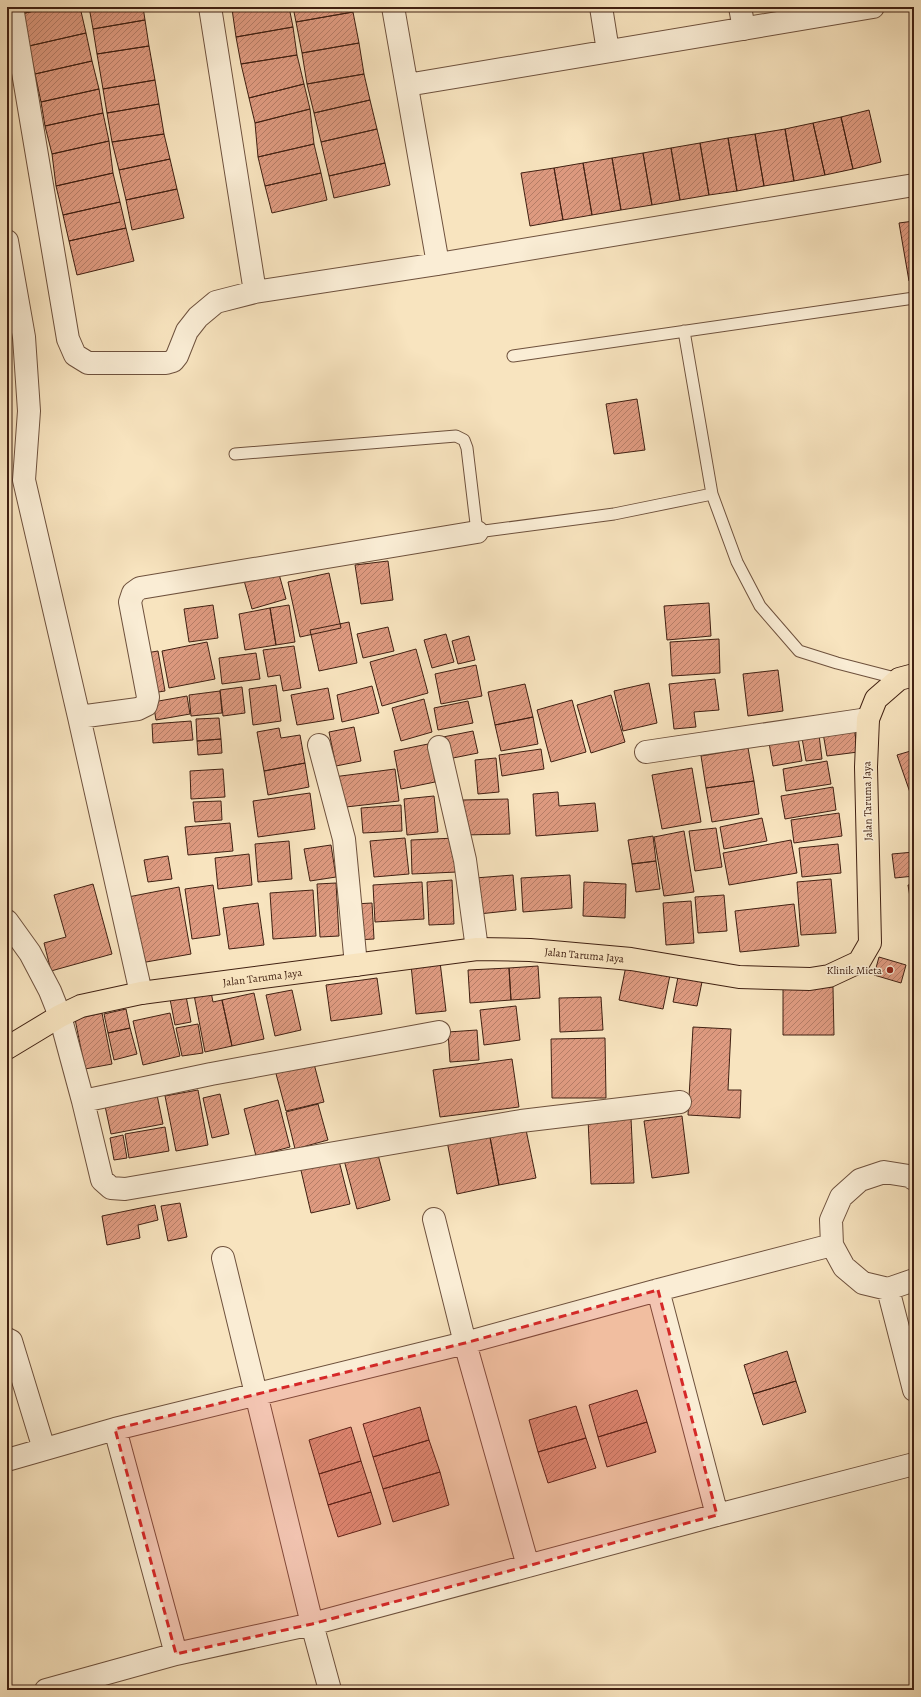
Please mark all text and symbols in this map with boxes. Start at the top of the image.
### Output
street label: Jalan Taruma Jaya [859,760,876,841]
street label: Jalan Taruma Jaya [544,944,626,966]
place label: Klinik Mieta [827,963,883,978]
street label: Jalan Taruma Jaya [222,965,304,990]
marker: Klinik Mieta [885,965,895,975]

